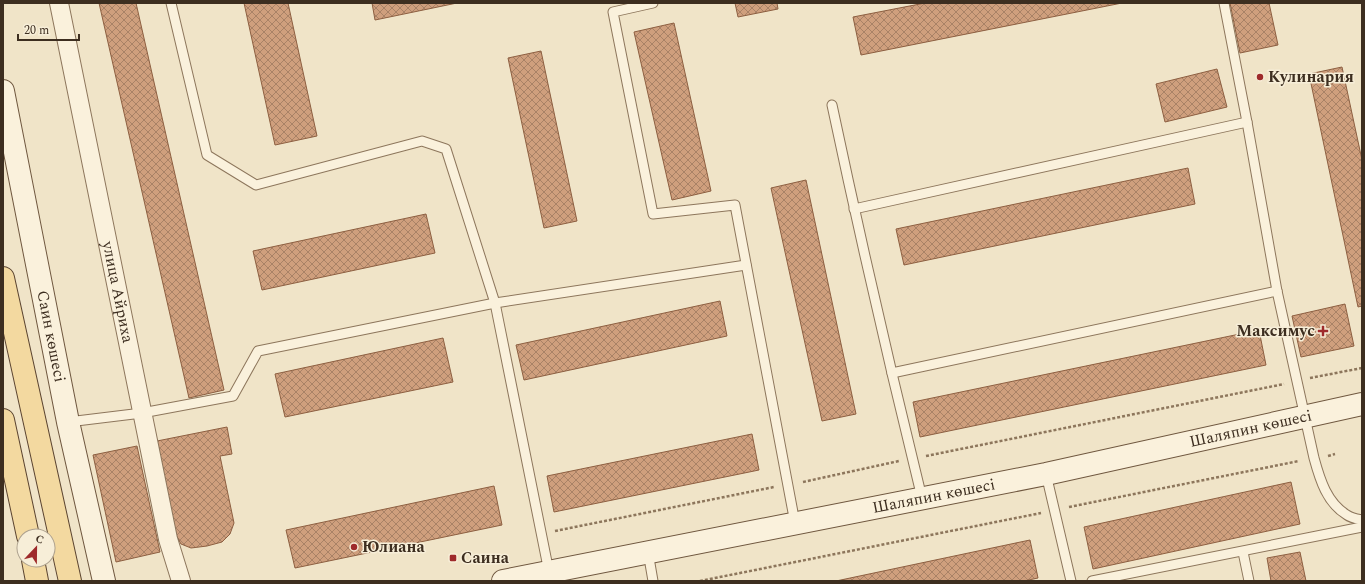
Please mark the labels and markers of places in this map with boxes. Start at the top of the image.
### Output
place label: Кулинария [1268,65,1354,89]
marker: Кулинария [1255,72,1265,82]
place label: Максимус [1236,319,1315,343]
marker: Максимус [1318,326,1328,336]
place label: Юлиана [362,535,426,559]
marker: Юлиана [349,542,359,552]
place label: Саина [461,546,510,570]
marker: Саина [448,553,458,563]

